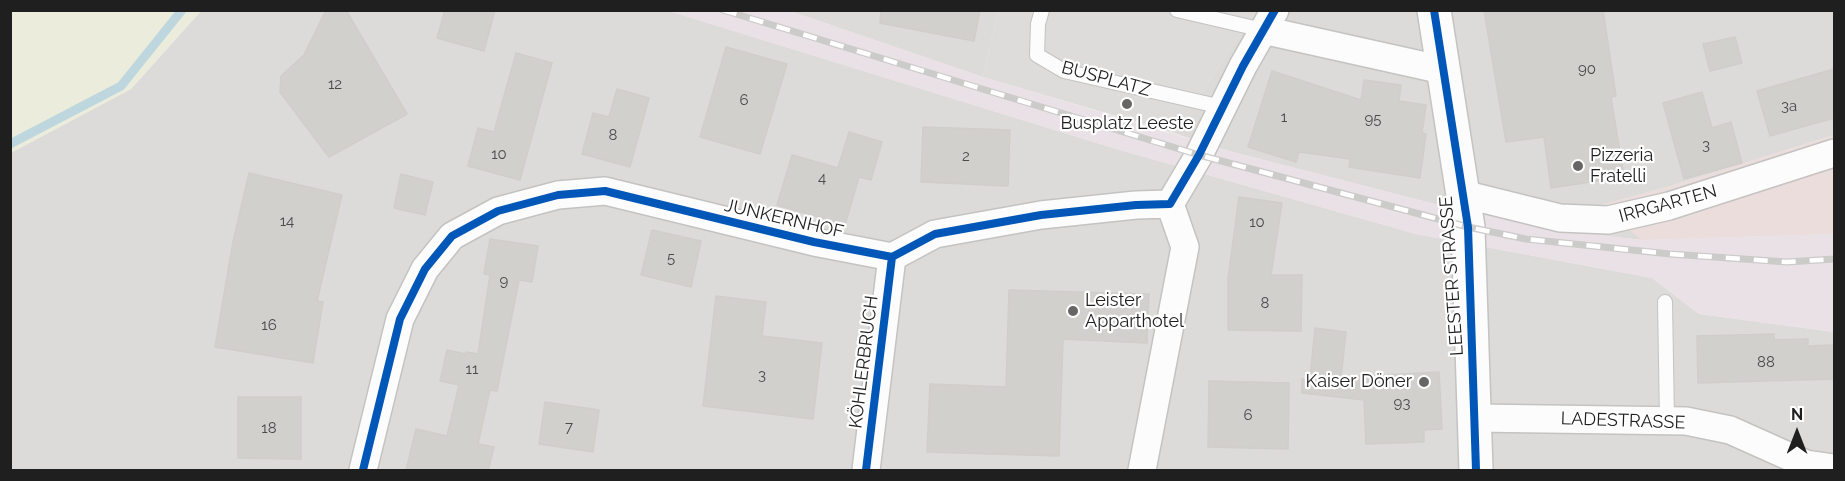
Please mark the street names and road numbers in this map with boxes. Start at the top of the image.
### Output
street label: BUSPLATZ [1059,57,1153,101]
street label: IRRGARTEN [1617,181,1719,227]
street label: JUNKERNHOF [722,195,846,243]
street label: LEESTER STRASSE [1436,195,1468,357]
street label: KÖHLERBRUCH [845,294,883,430]
street label: LADESTRASSE [1560,408,1686,434]

